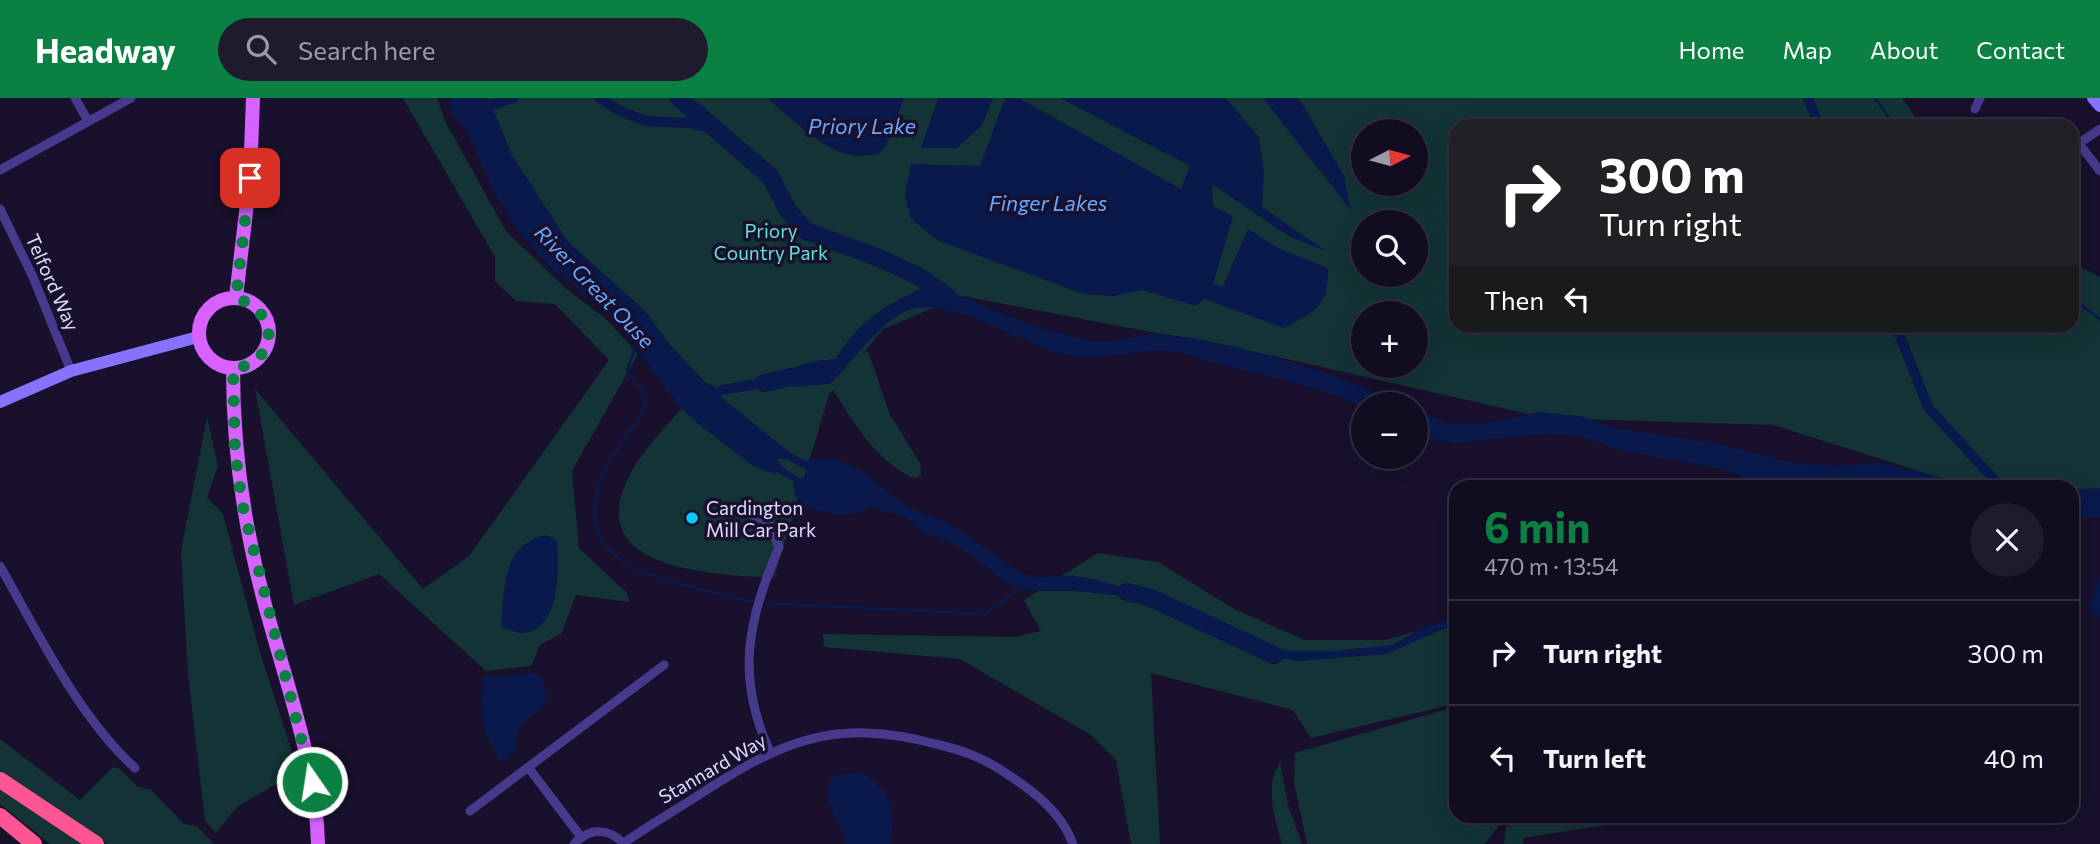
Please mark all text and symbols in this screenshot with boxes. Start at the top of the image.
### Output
search box [218,18,708,81]
text: Headway [35,29,176,70]
icon: search [242,30,280,68]
text: Search here [298,34,436,65]
text: Home [1679,35,1745,64]
text: Map [1783,35,1832,64]
text: About [1870,35,1938,64]
text: Contact [1976,35,2065,64]
water label: Priory Lake [808,113,916,138]
north arrow [1351,119,1428,196]
map controls [1351,119,1428,469]
text: 300 m [1599,143,1745,203]
icon: right [1484,147,1575,238]
pin [220,148,280,208]
icon: arrive [231,159,269,197]
water label: Finger Lakes [989,190,1107,215]
text: Turn right [1599,203,1742,243]
button: search [1351,210,1428,287]
water label: River Great Ouse [530,219,660,353]
park label: Priory Country Park [714,219,828,264]
street label: Telford Way [21,230,85,334]
icon: left [1558,280,1596,318]
text: Then [1484,284,1544,315]
button: + [1351,301,1428,378]
button: − [1351,392,1428,469]
place label: Cardington Mill Car Park [706,496,816,541]
text: 6 min [1484,500,1591,552]
button: close [1970,503,2044,577]
marker: Cardington Mill Car Park [684,510,700,526]
text: 470 m · 13:54 [1484,552,1619,580]
icon: right [1484,634,1522,672]
text: Turn right [1543,637,1662,668]
text: 300 m [1968,637,2044,668]
street label: Stannard Way [654,728,770,808]
icon: left [1484,739,1522,777]
text: Turn left [1543,742,1646,773]
text: 40 m [1984,742,2044,773]
position arrow [275,745,349,819]

